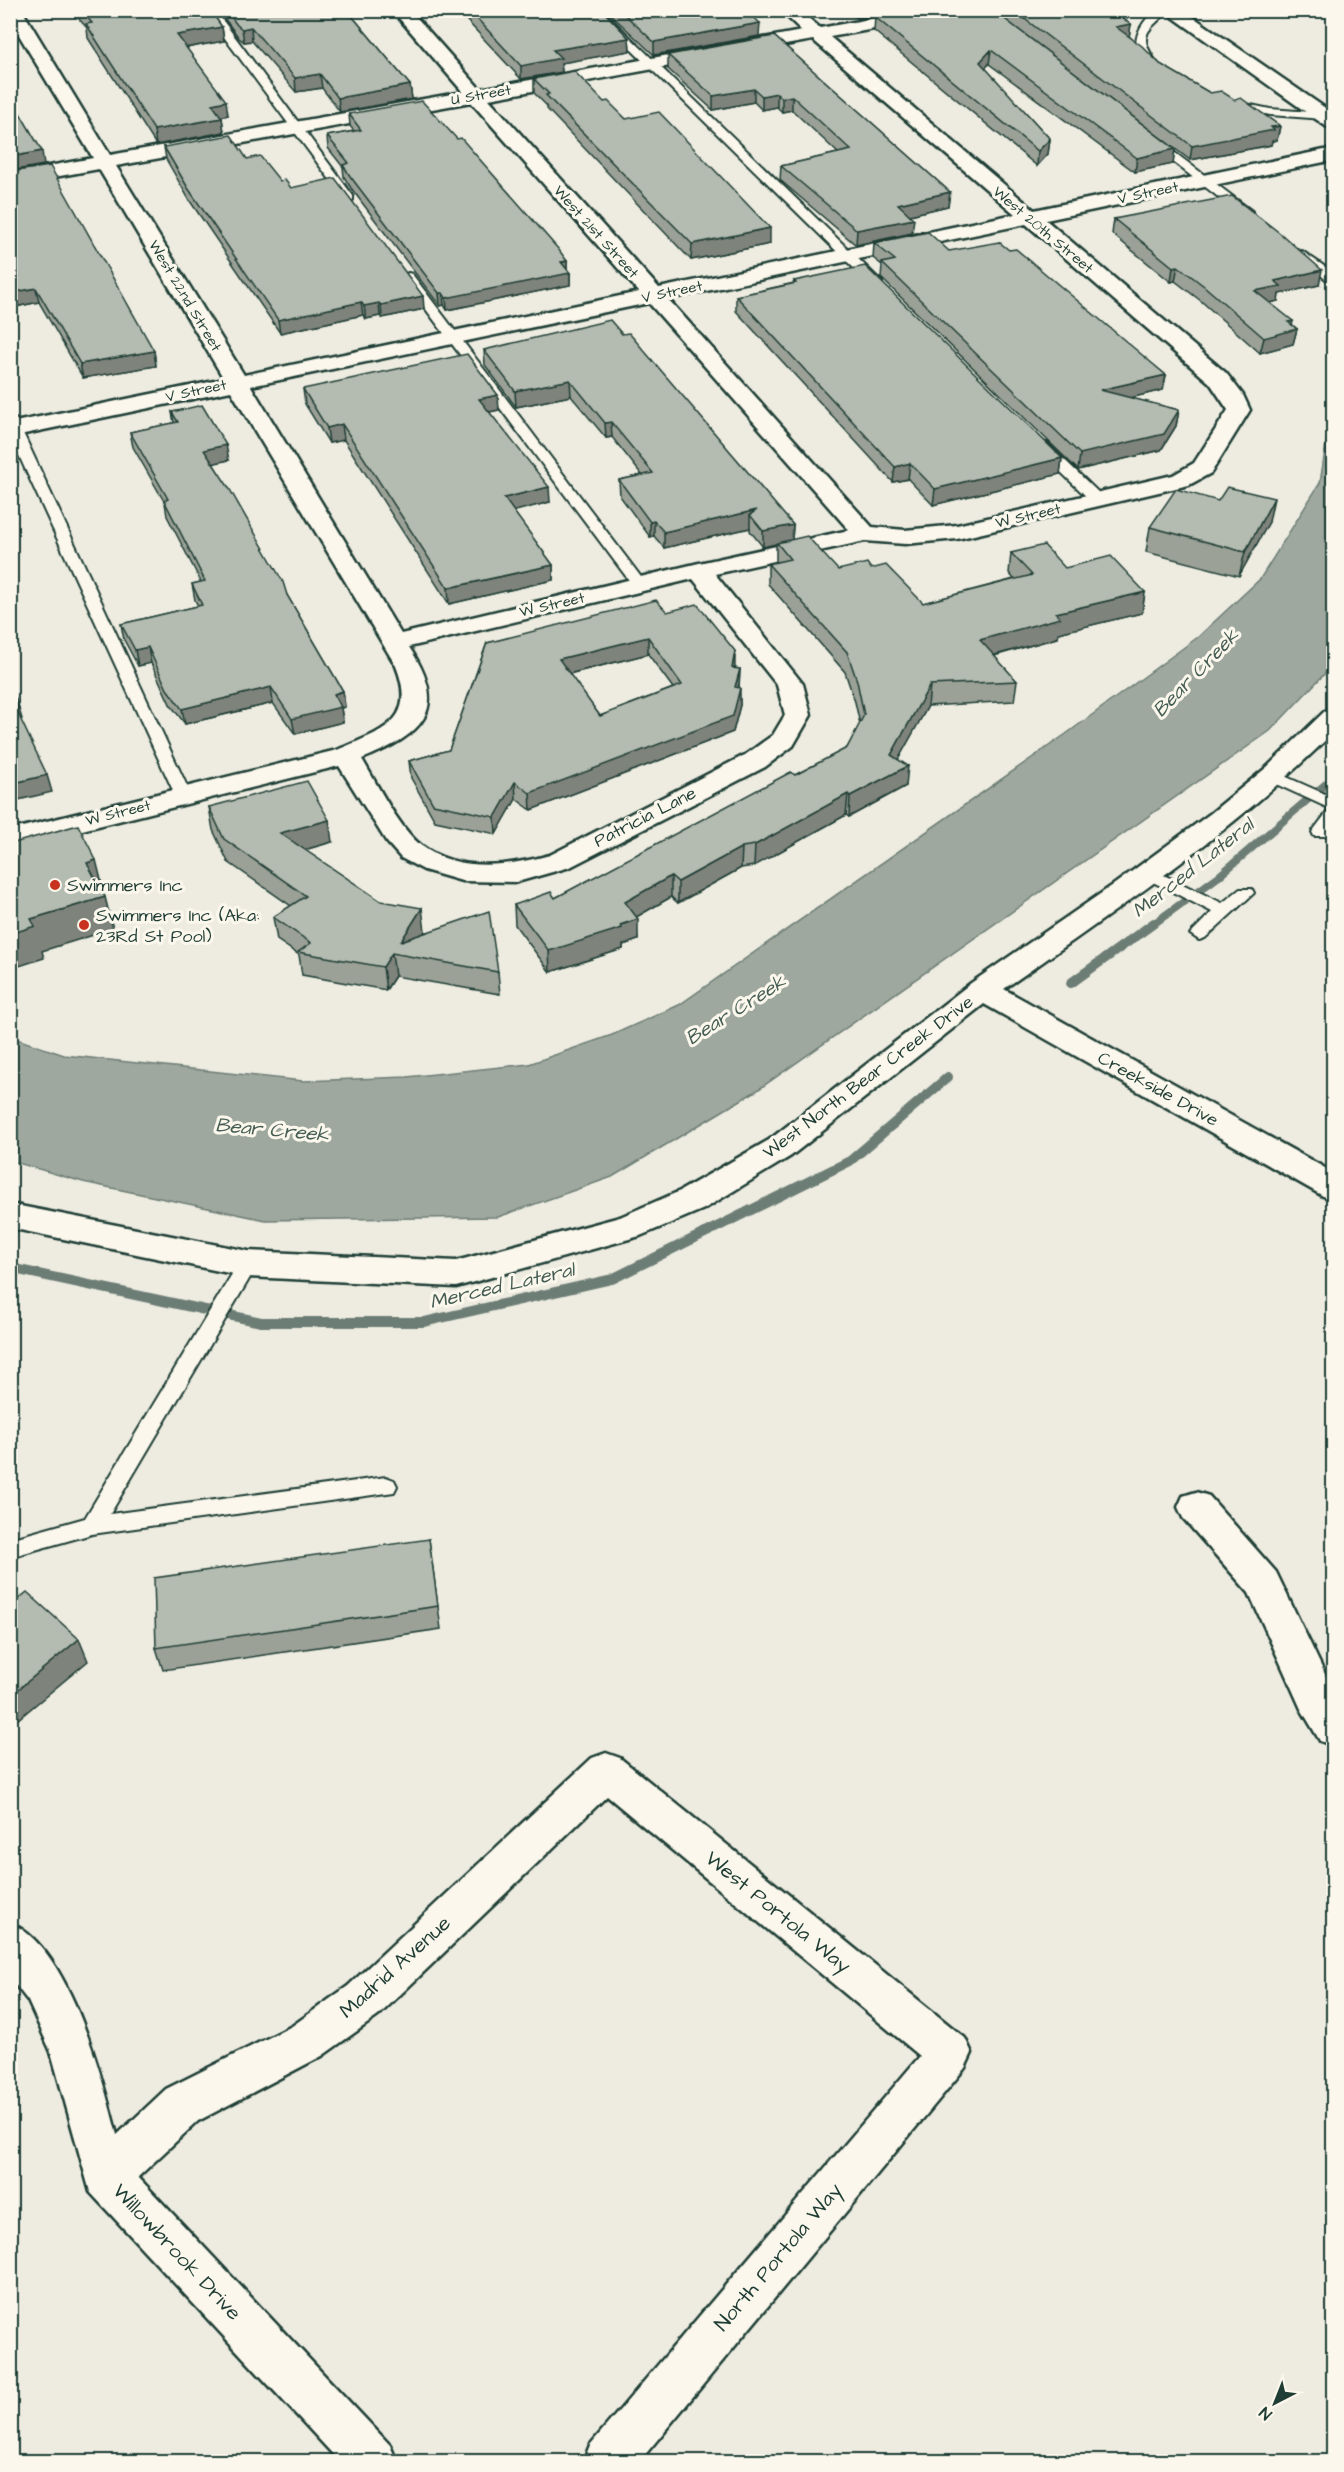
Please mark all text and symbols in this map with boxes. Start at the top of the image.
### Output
street label: U Street [449,79,513,111]
street label: V Street [1116,176,1180,210]
street label: West 21st Street [549,181,643,283]
street label: West 20th Street [988,182,1098,278]
street label: West 22nd Street [143,236,227,356]
street label: V Street [640,275,704,309]
street label: V Street [164,374,228,408]
street label: W Street [993,498,1063,534]
street label: W Street [517,587,587,623]
water label: Bear Creek [1147,622,1246,724]
street label: Patricia Lane [590,780,701,853]
street label: W Street [83,795,153,831]
water label: Merced Lateral [1126,810,1262,924]
place label: Swimmers Inc [67,873,183,898]
marker: Swimmers Inc [48,878,62,892]
place label: Swimmers Inc (Aka: 23Rd St Pool) [96,903,259,949]
marker: Swimmers Inc (Aka: 23Rd St Pool) [77,918,91,932]
water label: Bear Creek [681,968,792,1052]
street label: West North Bear Creek Drive [758,989,979,1164]
street label: Creekside Drive [1093,1045,1223,1133]
water label: Bear Creek [214,1111,330,1149]
water label: Merced Lateral [427,1255,580,1316]
street label: West Portola Way [698,1844,857,1982]
street label: Madrid Avenue [333,1909,457,2025]
street label: North Portola Way [707,2176,851,2339]
street label: Willowbrook Drive [106,2177,248,2327]
north arrow [1245,2373,1305,2433]
text: N [1255,2402,1277,2425]

